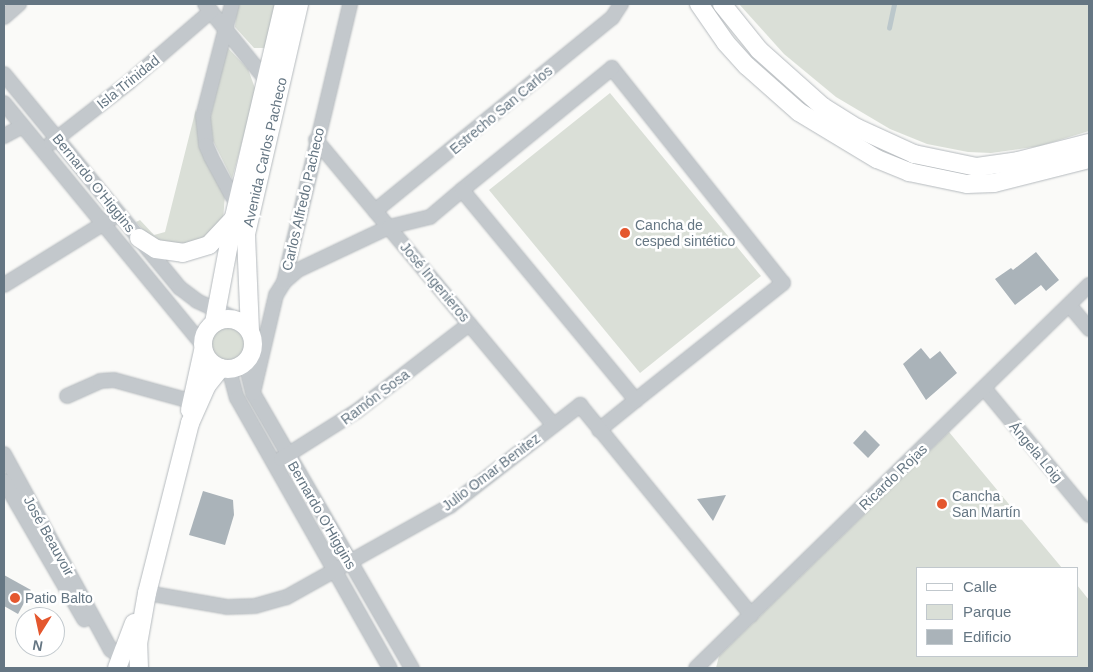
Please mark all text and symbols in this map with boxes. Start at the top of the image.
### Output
street label: Isla Trinidad [93,52,163,112]
street label: Estrecho San Carlos [446,62,556,158]
street label: Avenida Carlos Pacheco [240,76,290,228]
street label: Carlos Alfredo Pacheco [278,125,328,273]
street label: Bernardo O'Higgins [49,130,139,236]
place label: Cancha de cesped sintético [635,217,735,250]
marker: Cancha de cesped sintético [619,227,631,239]
street label: José Ingenieros [397,239,473,325]
street label: Ramón Sosa [338,366,412,428]
street label: Ángela Loig [1006,418,1066,486]
street label: Julio Omar Benitez [439,430,543,514]
street label: Ricardo Rojas [856,440,930,514]
street label: Bernardo O'Higgins [284,458,360,572]
place label: Cancha San Martín [952,488,1020,520]
street label: José Beauvoir [20,493,78,579]
marker: Cancha San Martín [936,498,948,510]
legend [916,567,1078,657]
text: Calle [963,578,997,595]
place label: Patio Balto [25,590,93,606]
marker: Patio Balto [9,592,21,604]
text: Parque [963,603,1011,620]
north arrow [15,607,65,657]
text: Edificio [963,628,1011,645]
text: N [31,637,44,655]

